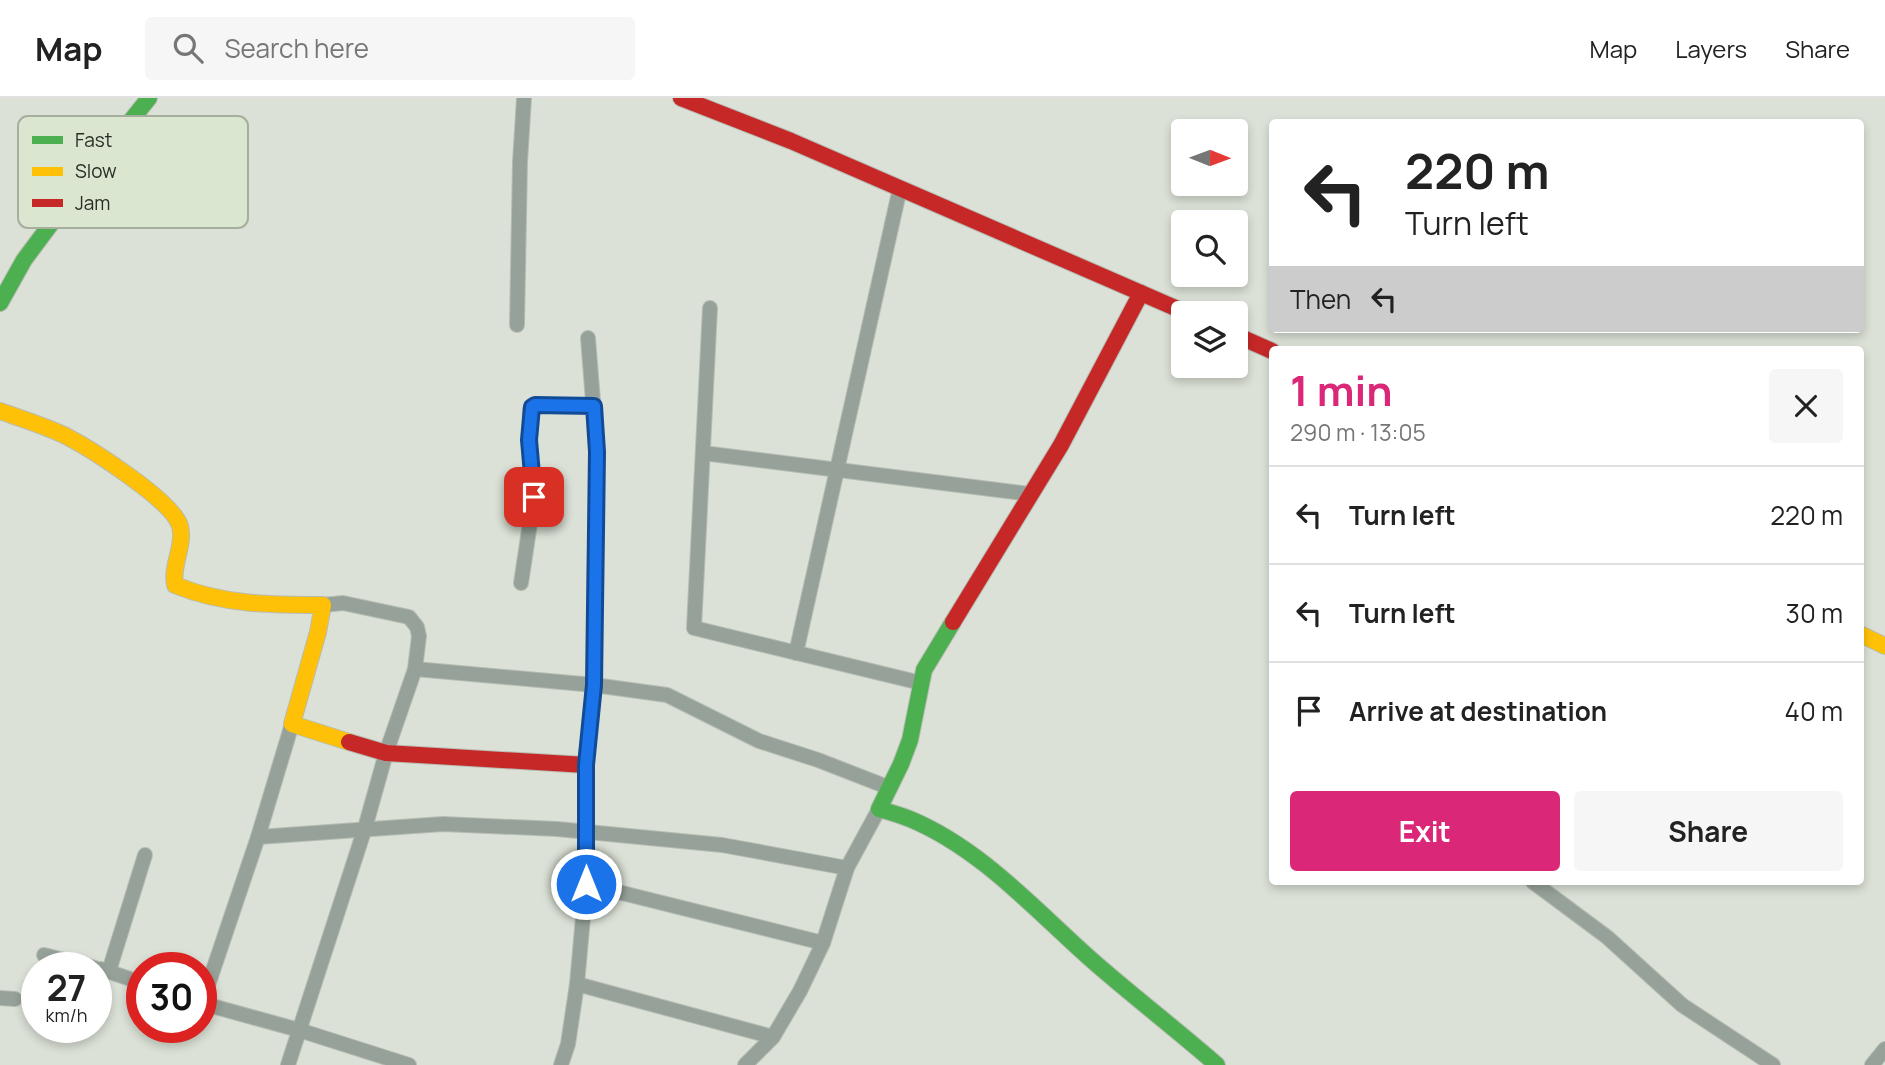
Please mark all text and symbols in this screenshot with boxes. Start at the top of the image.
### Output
search box [145,17,635,80]
text: Map [35,26,103,71]
icon: search [169,29,207,67]
text: Search here [225,30,369,66]
text: Map [1590,32,1637,65]
text: Layers [1675,32,1747,65]
text: Share [1785,32,1850,65]
legend [18,116,248,228]
north arrow [1171,119,1248,196]
map controls [1171,119,1248,378]
text: Fast [75,127,112,153]
text: 220 m [1405,137,1549,204]
icon: left [1290,147,1381,238]
text: Slow [75,158,117,184]
text: Jam [75,190,110,216]
text: Turn left [1405,201,1529,245]
button: search [1171,210,1248,287]
icon: left [1365,280,1403,318]
text: Then [1290,281,1351,317]
button: layers [1171,301,1248,378]
text: 1 min [1290,361,1393,419]
button: close [1769,369,1843,443]
text: 290 m · 13:05 [1290,416,1426,448]
pin [504,467,564,527]
icon: arrive [515,478,553,516]
icon: left [1290,496,1328,534]
text: Turn left [1349,497,1456,533]
text: 220 m [1770,497,1843,533]
icon: left [1290,594,1328,632]
text: Turn left [1349,595,1456,631]
text: 30 m [1786,595,1843,631]
icon: arrive [1290,692,1328,730]
text: Arrive at destination [1349,693,1607,729]
text: 40 m [1785,693,1843,729]
button: Exit [1290,791,1560,871]
button: Share [1574,791,1843,871]
position arrow [549,847,623,921]
speed limit sign: 30 [126,952,217,1043]
text: 27 [47,964,86,1012]
text: km/h [46,1003,87,1027]

